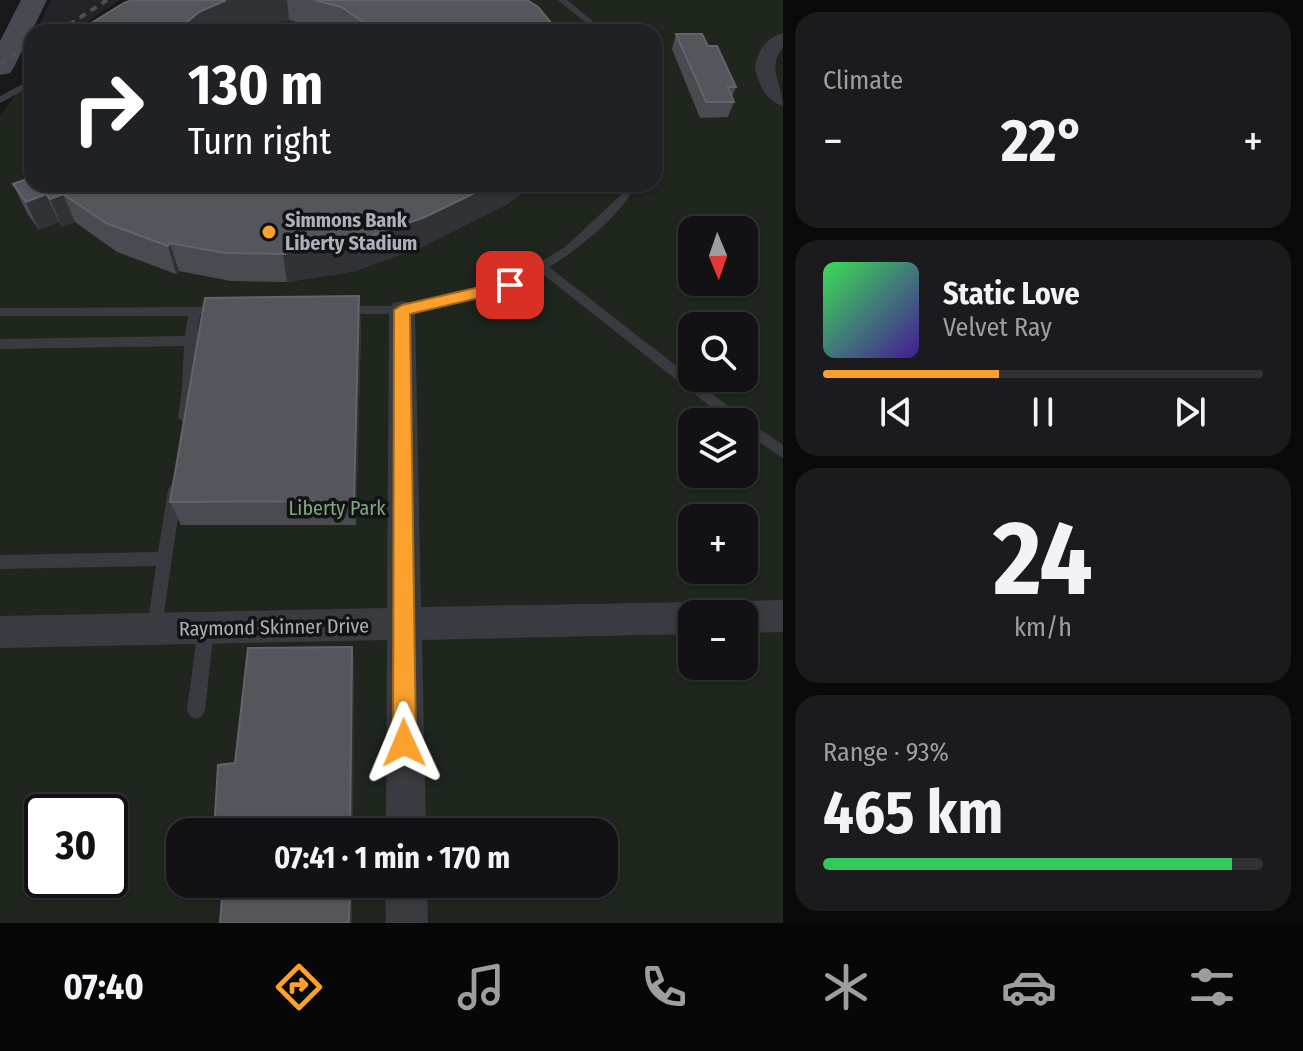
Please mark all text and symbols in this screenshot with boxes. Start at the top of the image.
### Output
text: 130 m [188,52,323,119]
icon: right [56,56,160,160]
text: Climate [823,65,903,96]
text: 22° [1001,105,1085,177]
text: − [823,115,843,168]
text: + [1243,115,1263,168]
text: Turn right [188,120,331,164]
place label: Simmons Bank Liberty Stadium [285,208,417,255]
north arrow [678,216,758,296]
map controls [678,216,758,680]
marker: Simmons Bank Liberty Stadium [260,223,278,241]
pin [476,251,544,319]
icon: arrive [488,263,532,307]
text: Static Love [943,276,1080,312]
button: search [678,312,758,392]
text: Velvet Ray [943,312,1052,343]
icon: previous [874,390,918,434]
icon: pause [1021,390,1065,434]
icon: next [1168,390,1212,434]
button: layers [678,408,758,488]
park label: Liberty Park [288,496,386,520]
text: 24 [993,497,1093,622]
button: + [678,504,758,584]
button: − [678,600,758,680]
text: km/h [1014,612,1072,643]
street label: Raymond Skinner Drive [179,613,369,641]
position arrow [362,701,446,785]
text: Range · 93% [823,737,949,768]
text: 465 km [823,777,1003,849]
speed limit sign: 30 [24,794,128,898]
text: 07:41 · 1 min · 170 m [274,840,510,876]
icon: directions [271,959,327,1015]
icon: music [453,959,509,1015]
icon: phone [636,959,692,1015]
icon: climate [818,959,874,1015]
icon: car [1001,959,1057,1015]
icon: filters [1184,959,1240,1015]
text: 07:40 [63,965,144,1009]

